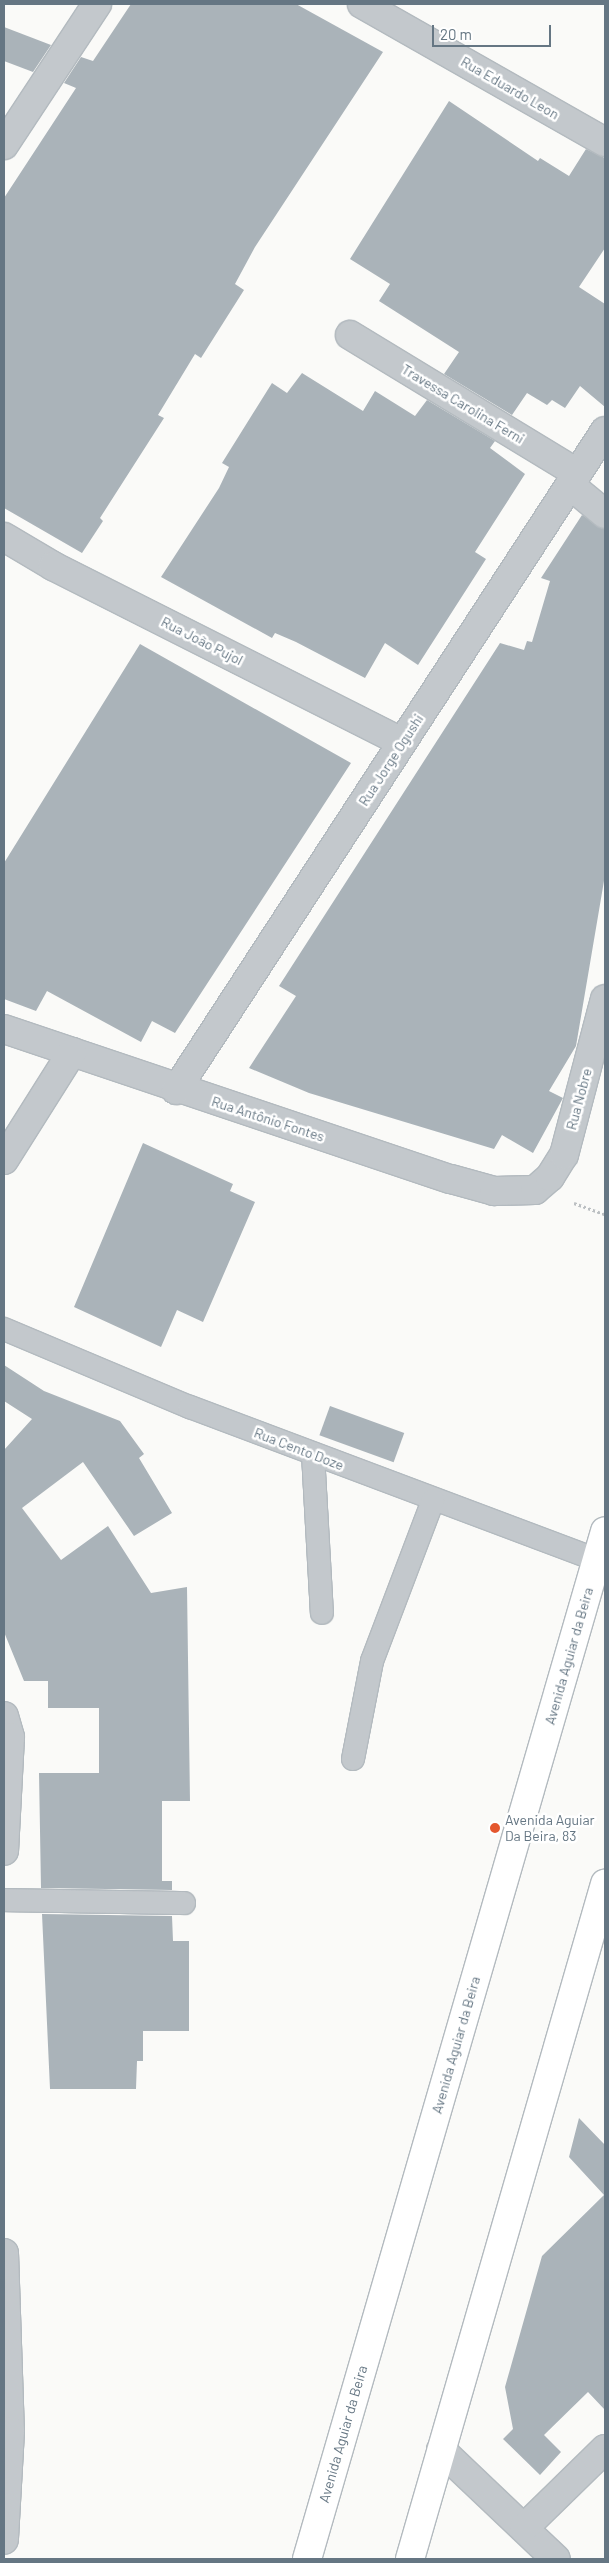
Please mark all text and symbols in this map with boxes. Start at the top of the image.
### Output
scale bar [434,15,553,47]
text: 20 m [440,25,472,43]
street label: Rua Eduardo Leon [458,53,562,123]
street label: Travessa Carolina Ferni [399,361,527,447]
street label: Rua João Pujol [158,613,246,669]
street label: Rua Jorge Ogushi [355,711,427,809]
street label: Rua Nobre [563,1066,595,1132]
street label: Rua Antônio Fontes [210,1093,326,1145]
street label: Rua Cento Doze [252,1424,346,1474]
street label: Avenida Aguiar da Beira [541,1585,597,1727]
place label: Avenida Aguiar Da Beira, 83 [505,1812,595,1844]
marker: Avenida Aguiar Da Beira, 83 [489,1822,501,1834]
street label: Avenida Aguiar da Beira [428,1974,484,2116]
street label: Avenida Aguiar da Beira [315,2363,371,2505]

